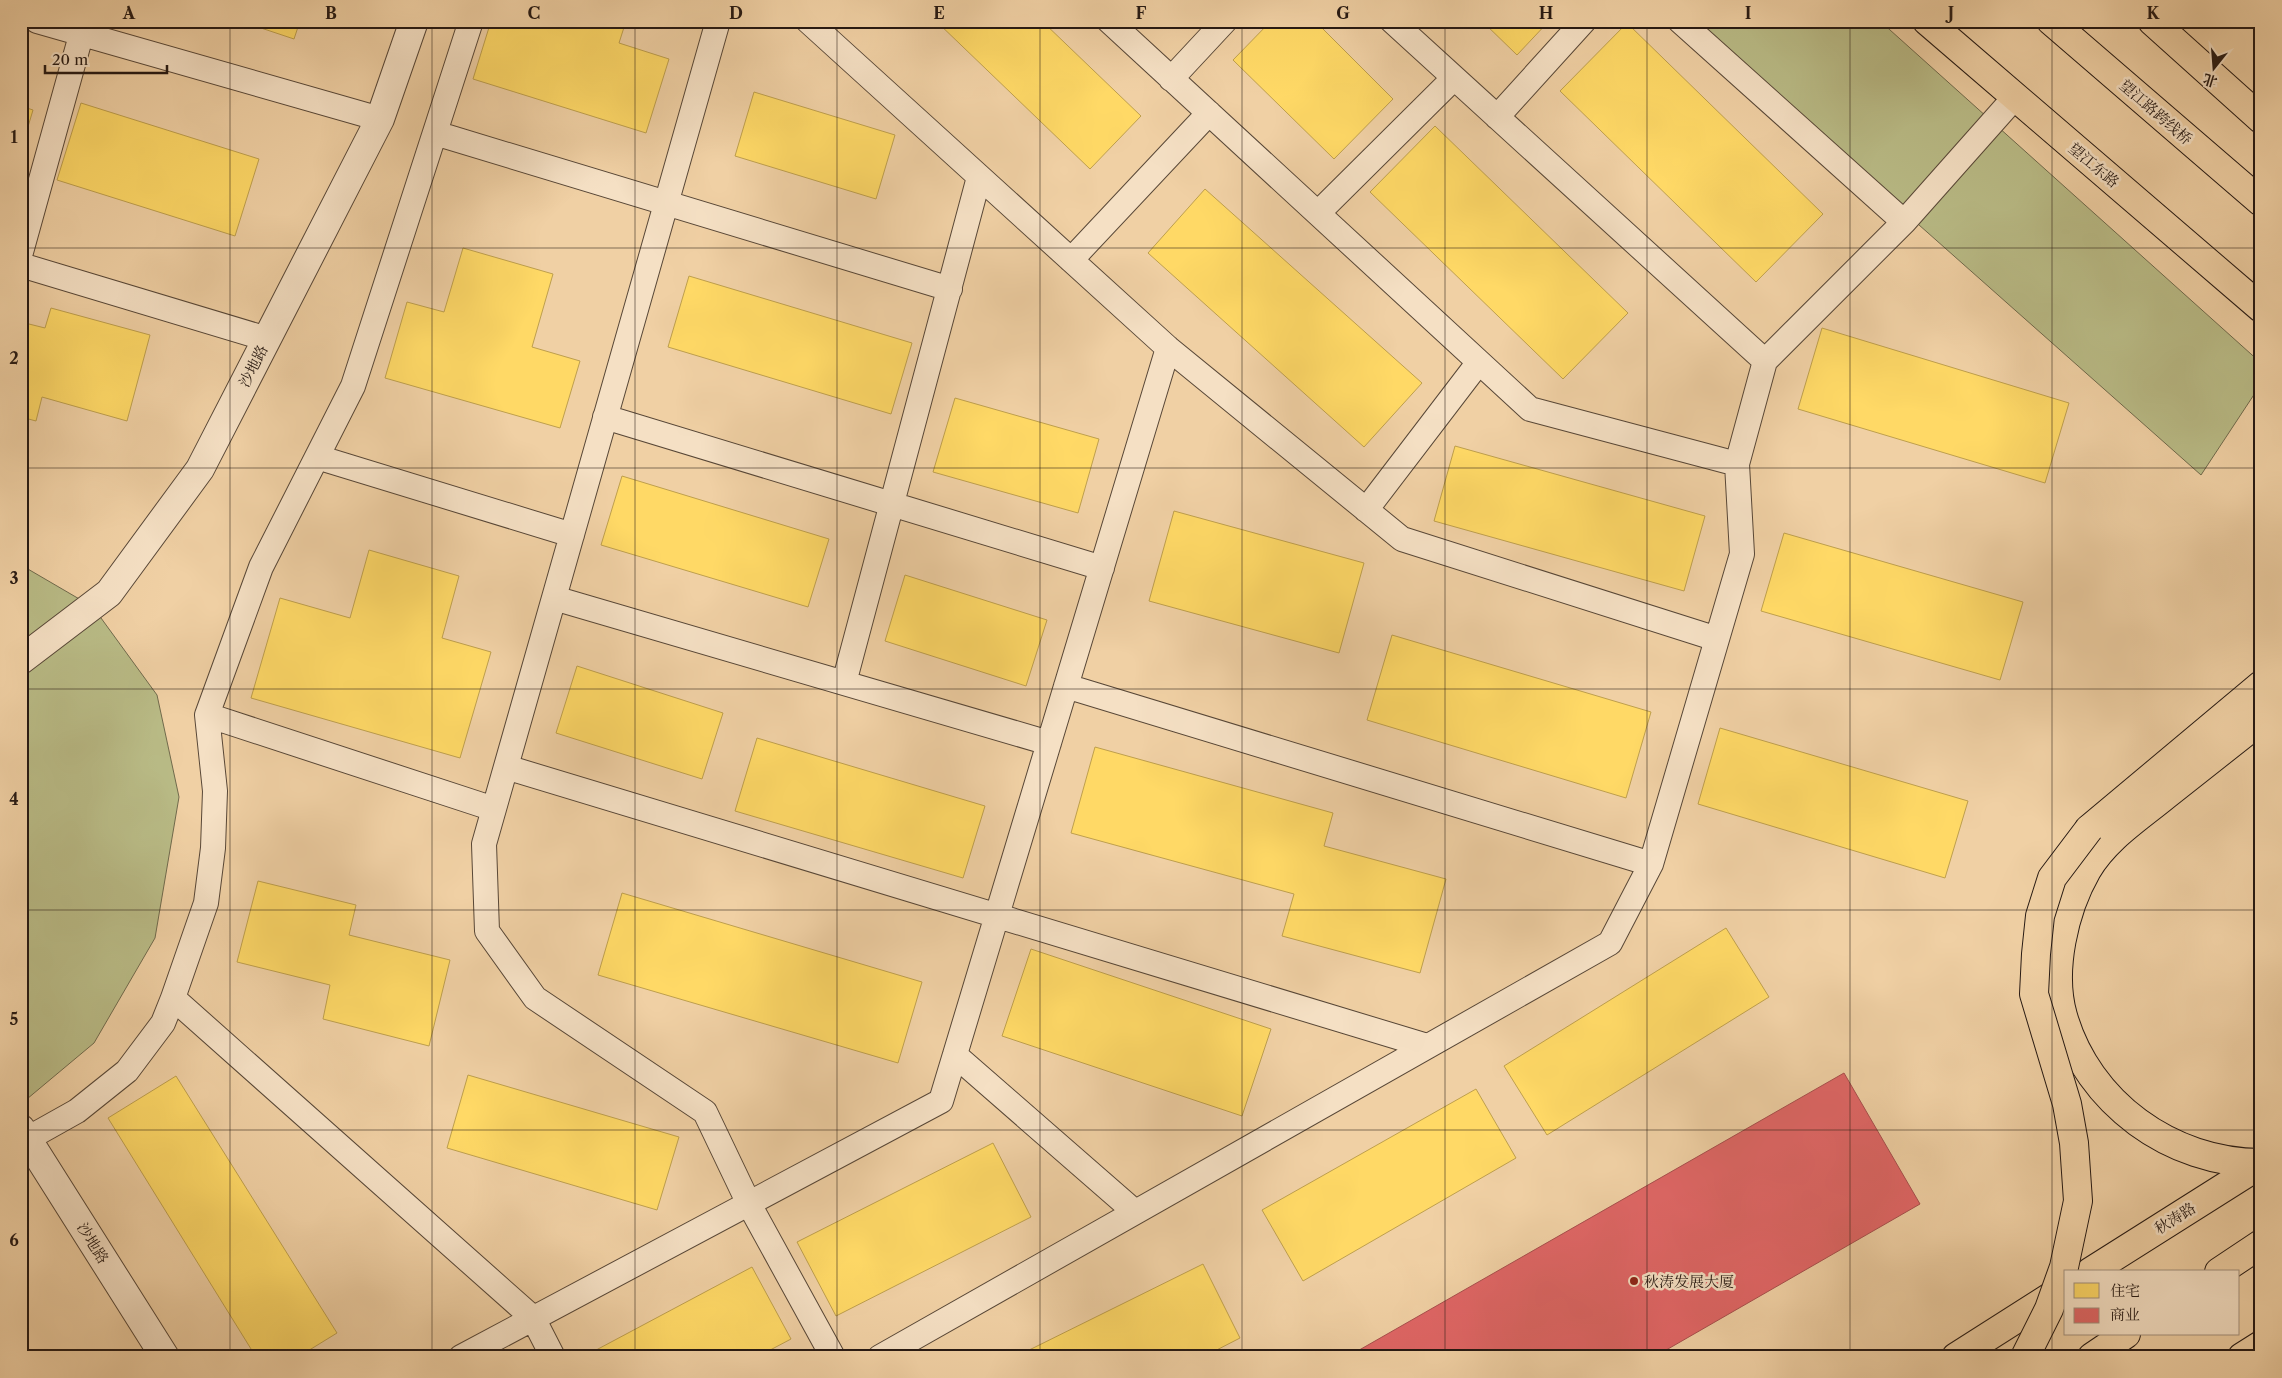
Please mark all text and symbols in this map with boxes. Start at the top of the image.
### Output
text: A [122,3,136,23]
text: B [325,3,337,23]
text: C [528,3,540,23]
text: D [729,3,743,23]
text: E [933,3,945,23]
text: F [1136,3,1147,23]
text: G [1336,3,1350,23]
text: H [1539,3,1553,23]
text: I [1745,3,1752,23]
text: J [1945,3,1954,23]
text: K [2147,3,2161,23]
scale bar [45,42,168,74]
north arrow [2190,42,2240,92]
text: 20 m [52,50,88,69]
text: 北 [2201,70,2220,91]
street label: 望江路跨线桥 [2116,75,2196,149]
text: 1 [10,127,18,147]
street label: 望江东路 [2065,138,2123,192]
street label: 沙地路 [234,342,272,390]
text: 2 [9,348,19,368]
text: 3 [9,568,19,588]
text: 4 [9,789,19,809]
text: 5 [10,1009,19,1029]
street label: 秋涛路 [2151,1198,2199,1238]
street label: 沙地路 [73,1219,113,1267]
text: 6 [9,1230,19,1250]
legend [2064,1270,2240,1336]
place label: 秋涛发展大厦 [1644,1272,1734,1291]
marker: 秋涛发展大厦 [1628,1275,1640,1287]
text: 住宅 [2110,1281,2140,1300]
text: 商业 [2110,1305,2140,1324]

